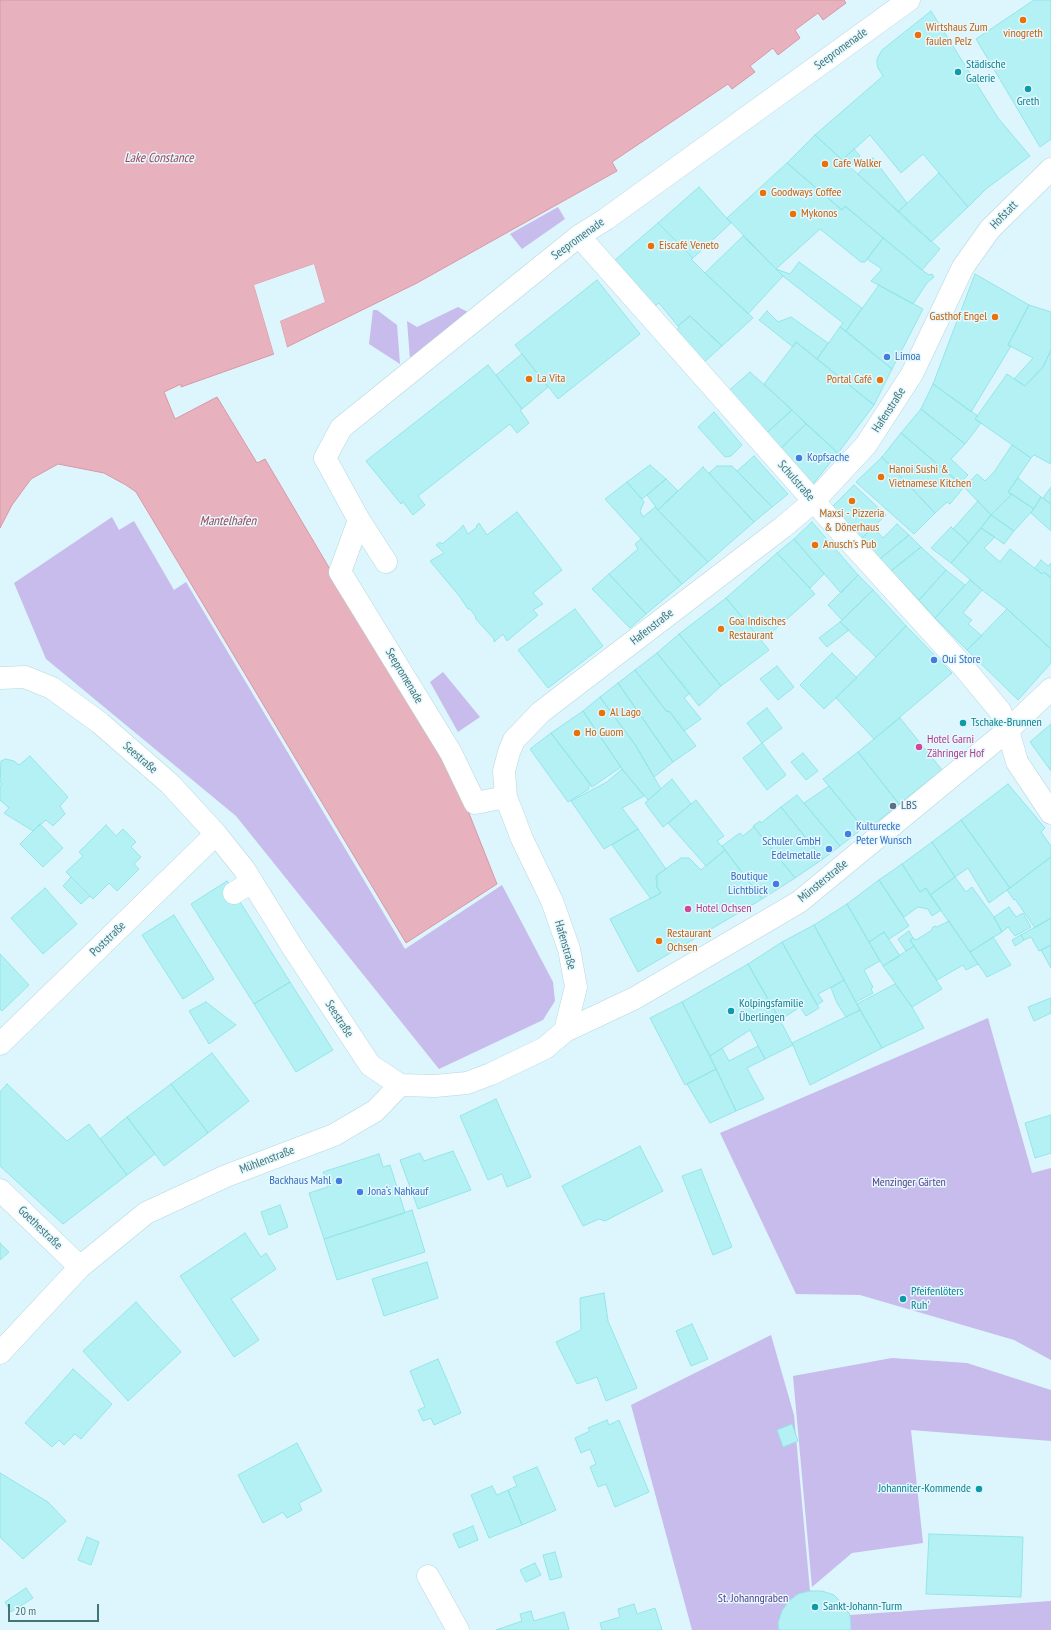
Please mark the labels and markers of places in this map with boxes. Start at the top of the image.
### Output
marker: vinogreth [1018,15,1028,25]
place label: Wirtshaus Zum faulen Pelz [926,21,988,49]
place label: vinogreth [1003,27,1043,41]
marker: Wirtshaus Zum faulen Pelz [913,30,923,40]
place label: Städische Galerie [966,58,1006,86]
marker: Städische Galerie [953,67,963,77]
marker: Greth [1023,84,1033,94]
place label: Greth [1017,95,1039,109]
place label: Cafe Walker [833,157,882,171]
marker: Cafe Walker [820,159,830,169]
place label: Goodways Coffee [771,186,842,200]
marker: Goodways Coffee [758,188,768,198]
place label: Mykonos [801,207,837,221]
marker: Mykonos [788,209,798,219]
place label: Eiscafé Veneto [659,239,719,253]
marker: Eiscafé Veneto [646,241,656,251]
place label: Gasthof Engel [930,310,987,324]
marker: Gasthof Engel [990,312,1000,322]
place label: Limoa [895,350,920,364]
marker: Limoa [882,352,892,362]
place label: La Vita [537,372,565,386]
place label: Portal Café [827,373,872,387]
marker: La Vita [524,374,534,384]
marker: Portal Café [875,375,885,385]
place label: Kopfsache [807,451,849,465]
marker: Kopfsache [794,453,804,463]
place label: Hanoi Sushi & Vietnamese Kitchen [889,463,971,491]
marker: Hanoi Sushi & Vietnamese Kitchen [876,472,886,482]
marker: Maxsi - Pizzeria & Dönerhaus [847,496,857,506]
place label: Maxsi - Pizzeria & Dönerhaus [820,507,884,535]
place label: Anusch's Pub [823,538,876,552]
marker: Anusch's Pub [810,540,820,550]
place label: Goa Indisches Restaurant [729,615,786,643]
marker: Goa Indisches Restaurant [716,624,726,634]
place label: Oui Store [942,653,981,667]
marker: Oui Store [929,655,939,665]
place label: Al Lago [610,706,641,720]
marker: Al Lago [597,708,607,718]
place label: Tschake-Brunnen [971,716,1042,730]
marker: Tschake-Brunnen [958,718,968,728]
place label: Ho Guom [585,726,623,740]
marker: Ho Guom [572,728,582,738]
place label: Hotel Garni Zähringer Hof [927,733,984,761]
marker: Hotel Garni Zähringer Hof [914,742,924,752]
place label: LBS [901,799,917,813]
marker: LBS [888,801,898,811]
place label: Kulturecke Peter Wunsch [856,820,912,848]
marker: Kulturecke Peter Wunsch [843,829,853,839]
place label: Schuler GmbH Edelmetalle [762,835,821,863]
marker: Schuler GmbH Edelmetalle [824,844,834,854]
place label: Boutique Lichtblick [728,870,768,898]
marker: Boutique Lichtblick [771,879,781,889]
place label: Hotel Ochsen [696,902,752,916]
marker: Hotel Ochsen [683,904,693,914]
place label: Restaurant Ochsen [667,927,711,955]
marker: Restaurant Ochsen [654,936,664,946]
place label: Kolpingsfamilie Überlingen [739,997,803,1025]
marker: Kolpingsfamilie Überlingen [726,1006,736,1016]
place label: Backhaus Mahl [269,1174,331,1188]
marker: Backhaus Mahl [334,1176,344,1186]
place label: Jona‘s Nahkauf [368,1185,428,1199]
marker: Jona‘s Nahkauf [355,1187,365,1197]
place label: Pfeifenlöters Ruh' [911,1285,964,1313]
marker: Pfeifenlöters Ruh' [898,1294,908,1304]
place label: Johanniter-Kommende [878,1482,971,1496]
marker: Johanniter-Kommende [974,1484,984,1494]
place label: Sankt-Johann-Turm [823,1600,902,1614]
marker: Sankt-Johann-Turm [810,1602,820,1612]

